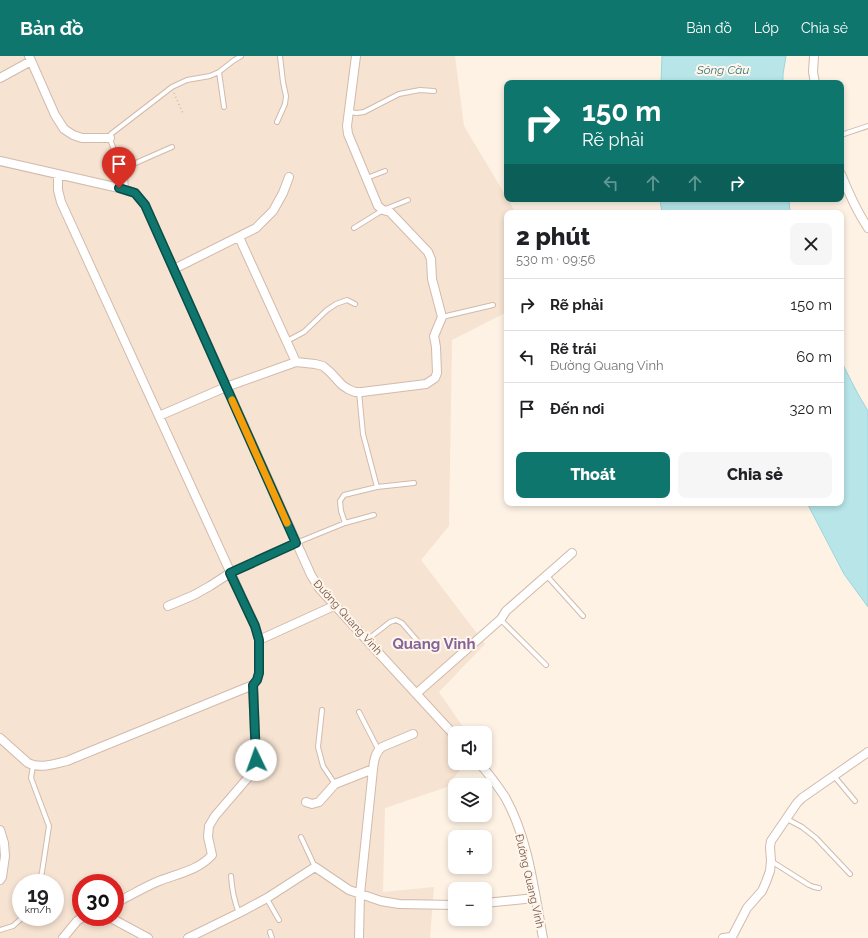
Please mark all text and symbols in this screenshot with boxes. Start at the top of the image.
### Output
text: Bản đồ [20,17,84,39]
text: Bản đồ [686,20,732,36]
text: Lớp [754,20,779,36]
text: Chia sẻ [801,20,848,36]
water label: Sông Cầu [696,63,749,77]
text: 150 m [582,95,661,128]
icon: right [516,96,568,148]
text: Rẽ phải [582,129,644,150]
pin [102,147,136,188]
icon: arrive [108,153,130,175]
icon: left [600,172,622,194]
icon: ahead [642,172,664,194]
icon: ahead [684,172,706,194]
icon: right [726,172,748,194]
text: 2 phút [516,222,590,251]
button: close [790,223,832,265]
text: 530 m · 09:56 [516,252,595,267]
icon: right [516,294,538,316]
text: Rẽ phải [550,296,603,314]
text: 150 m [791,296,832,314]
text: Rẽ trái [550,340,596,358]
icon: left [516,346,538,368]
text: 60 m [796,348,832,366]
text: Đường Quang Vinh [550,358,664,373]
icon: arrive [516,398,538,420]
text: Đến nơi [550,400,604,418]
text: 320 m [789,400,832,418]
button: Thoát [516,452,670,498]
button: Chia sẻ [678,452,832,498]
street label: Đường Quang Vinh [311,577,385,657]
district label: Quang Vinh [393,635,475,653]
map controls [448,726,492,926]
button: sound [448,726,492,770]
position arrow [235,739,277,781]
button: layers [448,778,492,822]
button: + [448,830,492,874]
street label: Đường Quang Vinh [512,833,547,929]
speed limit sign: 30 [72,874,124,926]
button: − [448,882,492,926]
text: 19 [27,883,49,907]
text: km/h [25,904,51,915]

